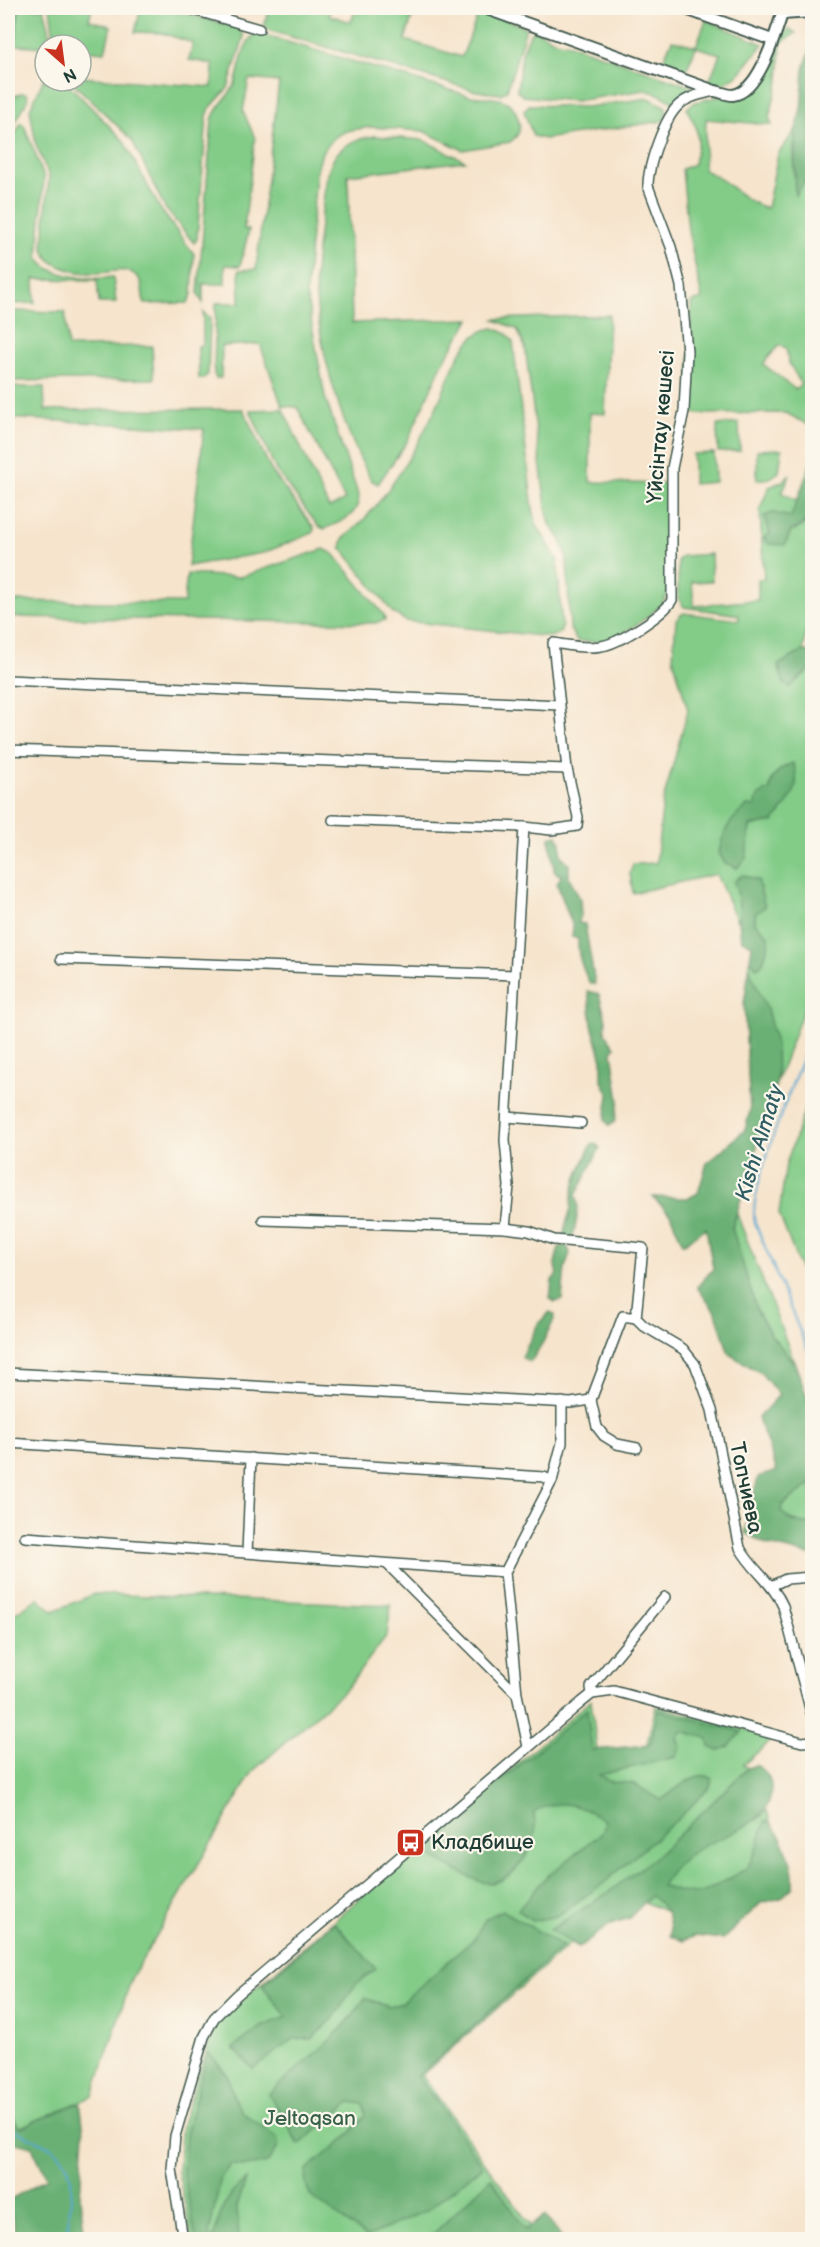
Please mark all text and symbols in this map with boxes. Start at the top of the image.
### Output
north arrow [33,33,93,93]
text: N [60,64,79,86]
street label: Үйсінтау көшесі [642,349,680,505]
water label: Kіshі Almaty [730,1080,791,1204]
street label: Топчиева [724,1440,768,1537]
bus stop icon: Кладбище [394,1826,426,1858]
place label: Кладбище [431,1830,534,1855]
park label: Jeltoqsan [264,2106,356,2131]

